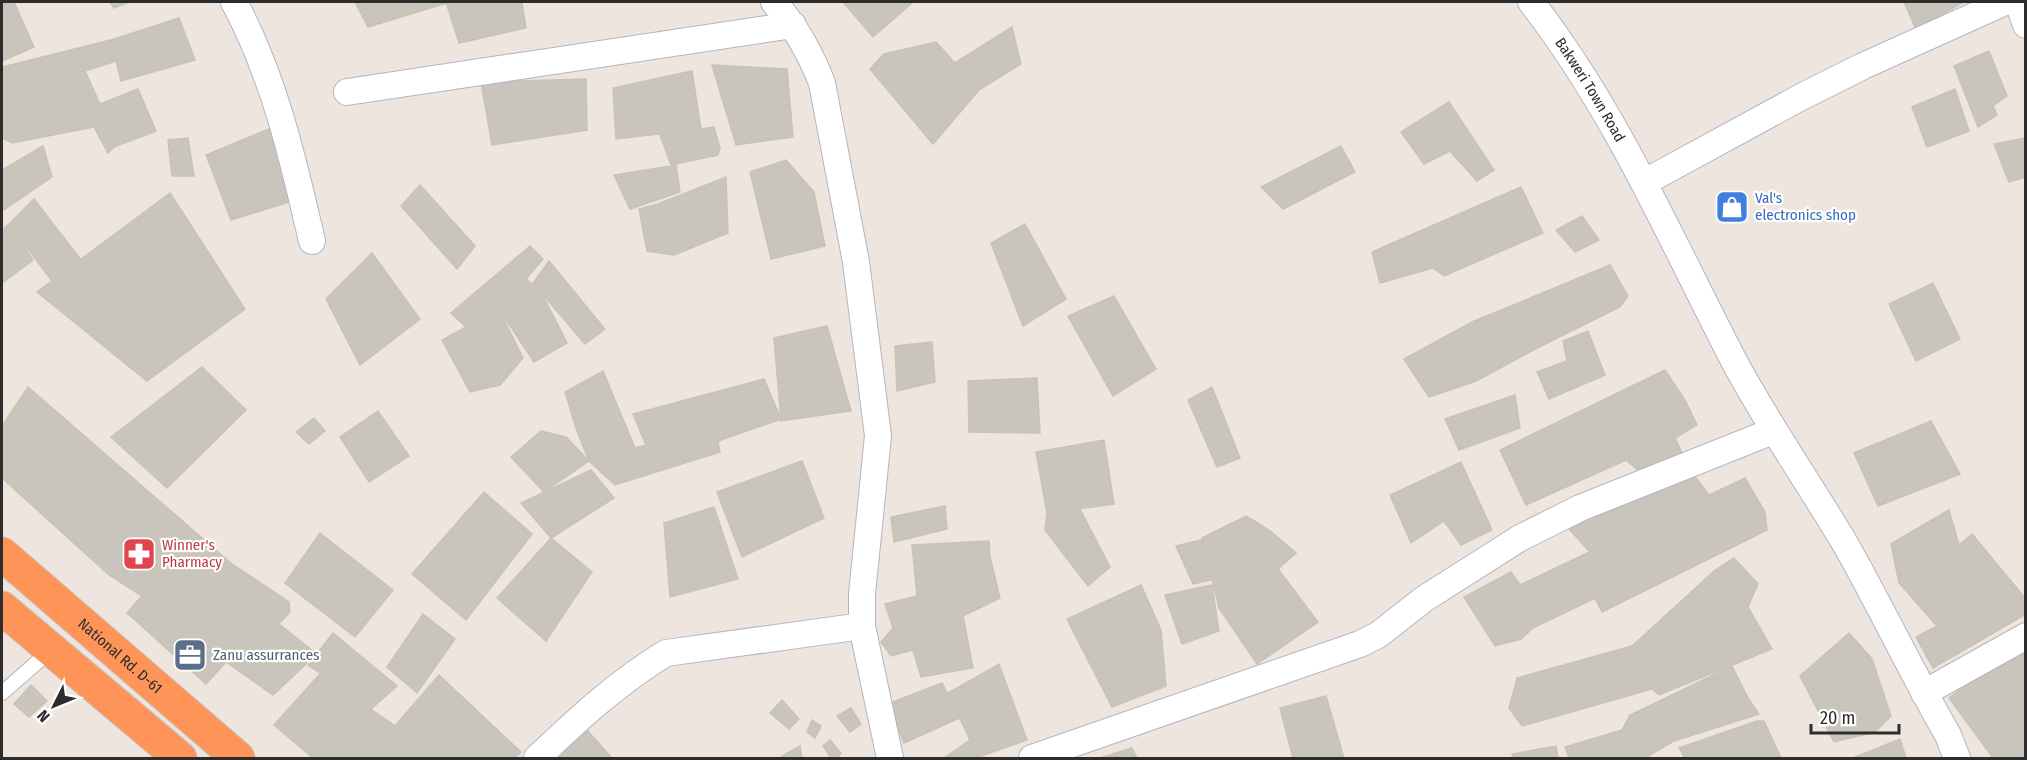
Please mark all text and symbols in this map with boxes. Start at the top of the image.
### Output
street label: Bakweri Town Road [1551,34,1629,145]
shop icon: Val's electronics shop [1714,189,1750,225]
place label: Val's electronics shop [1755,189,1856,224]
pharmacy icon: Winner's Pharmacy [121,536,157,572]
place label: Winner's Pharmacy [162,536,222,571]
street label: National Rd. D-61 [74,615,166,697]
office icon: Zanu assurrances [172,637,208,673]
place label: Zanu assurrances [213,646,319,664]
north arrow [24,676,84,736]
scale bar [1811,697,1900,735]
text: N [33,706,54,726]
text: 20 m [1820,707,1855,729]

